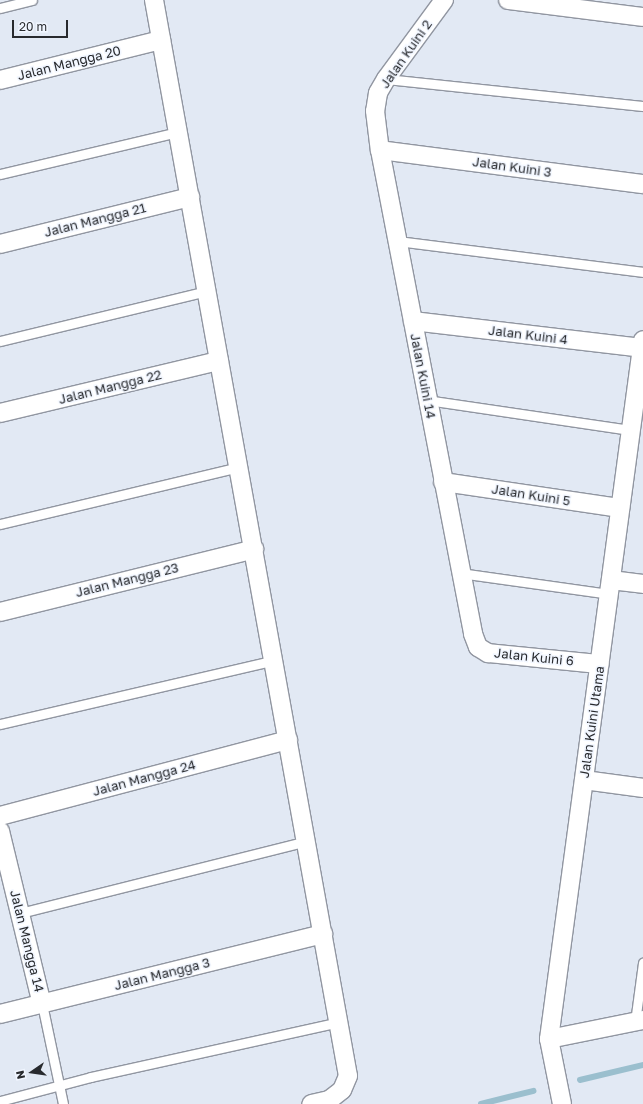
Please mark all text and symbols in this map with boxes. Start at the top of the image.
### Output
scale bar [14,12,70,38]
street label: Jalan Kuini 2 [377,17,435,91]
text: 20 m [19,19,47,34]
street label: Jalan Mangga 20 [16,43,122,83]
street label: Jalan Kuini 3 [471,154,553,180]
street label: Jalan Mangga 21 [43,200,147,240]
street label: Jalan Kuini 4 [487,322,569,348]
street label: Jalan Kuini 14 [407,332,439,420]
street label: Jalan Mangga 22 [57,367,163,407]
street label: Jalan Kuini 5 [490,481,572,509]
street label: Jalan Mangga 23 [74,560,180,600]
street label: Jalan Kuini 6 [493,645,575,669]
street label: Jalan Kuini Utama [576,665,608,779]
street label: Jalan Mangga 24 [91,757,197,799]
street label: Jalan Mangga 14 [7,888,47,994]
street label: Jalan Mangga 3 [113,955,211,993]
north arrow [12,1052,52,1092]
text: N [13,1069,27,1080]

